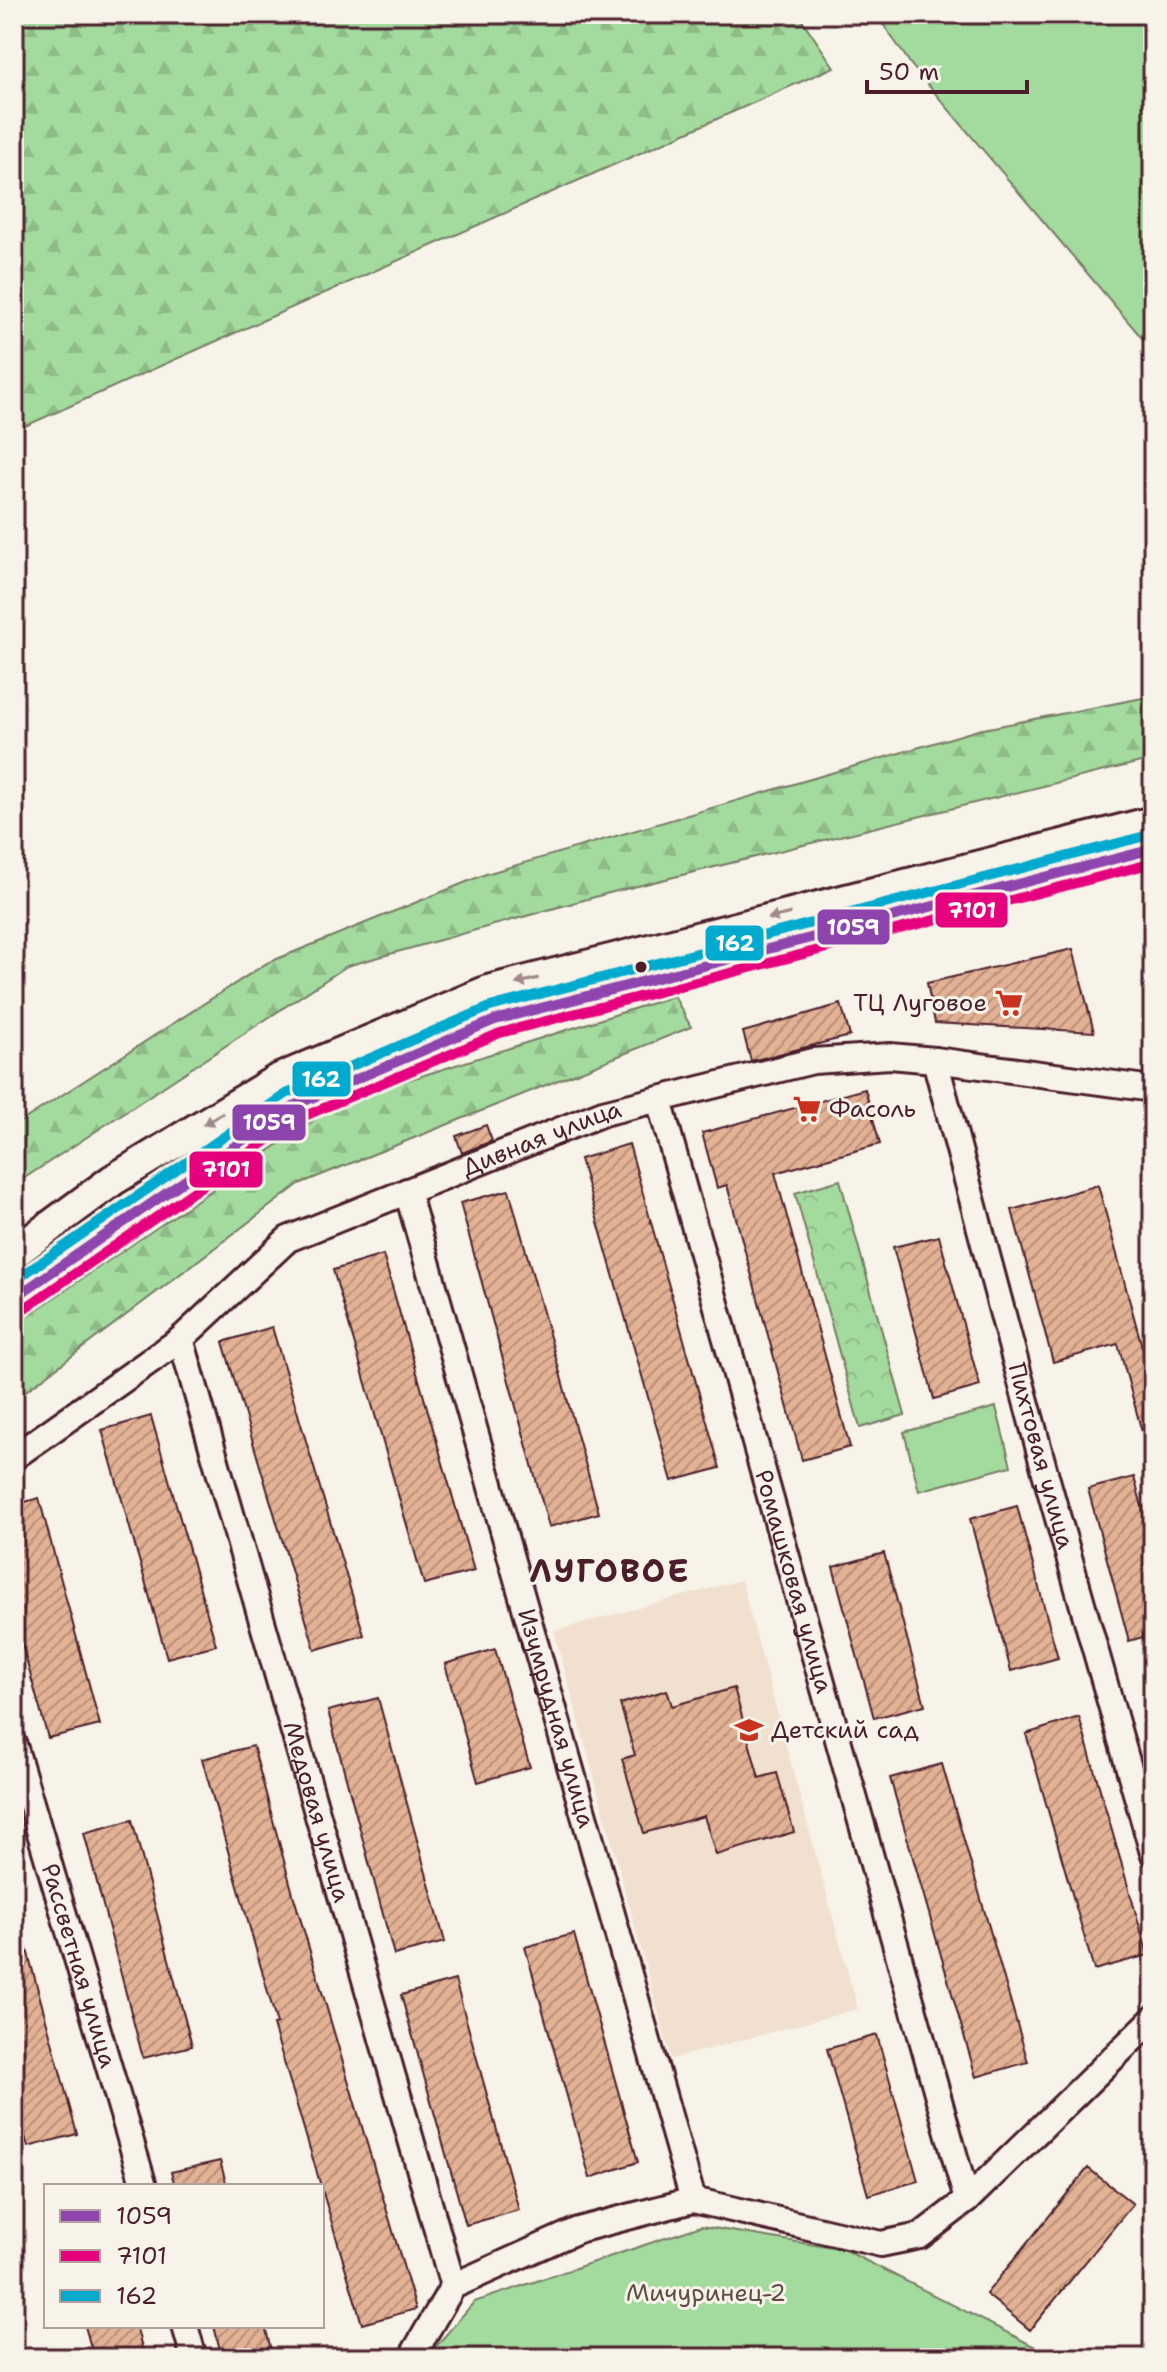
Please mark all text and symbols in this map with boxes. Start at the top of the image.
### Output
scale bar [867,44,1027,94]
text: 50 m [879,56,939,88]
line badge: 7101 [934,891,1009,929]
text: 7101 [948,896,996,925]
line badge: 1059 [816,908,891,946]
one-way arrow [766,911,791,923]
text: 1059 [826,913,880,942]
line badge: 162 [704,924,765,962]
text: 162 [715,929,755,958]
unlabelled marker [633,959,649,975]
one-way arrow [514,975,539,987]
place label: ТЦ Луговое [853,987,987,1019]
supermarket icon: ТЦ Луговое [994,988,1024,1018]
line badge: 162 [291,1060,352,1098]
text: 162 [301,1065,341,1094]
street label: Дивная улица [457,1093,625,1184]
place label: Фасоль [829,1093,916,1125]
supermarket icon: Фасоль [792,1094,822,1124]
line badge: 1059 [231,1103,307,1142]
text: 1059 [242,1108,296,1137]
one-way arrow [202,1112,224,1126]
line badge: 7101 [188,1150,264,1189]
text: 7101 [202,1155,250,1184]
street label: Пихтовая улица [1001,1359,1082,1553]
street label: Ромашковая улица [747,1466,840,1697]
district label: ЛУГОВОЕ [530,1549,690,1592]
street label: Изумрудная улица [510,1605,603,1832]
place label: Детский сад [771,1714,919,1746]
school or university icon: Детский сад [734,1715,764,1745]
street label: Медовая улица [276,1718,358,1906]
street label: Рассветная улица [34,1860,124,2072]
legend [44,2184,324,2328]
text: 1059 [116,2200,172,2232]
text: 7101 [116,2240,167,2272]
park label: Мичуринец-2 [626,2277,786,2309]
text: 162 [116,2280,157,2312]

